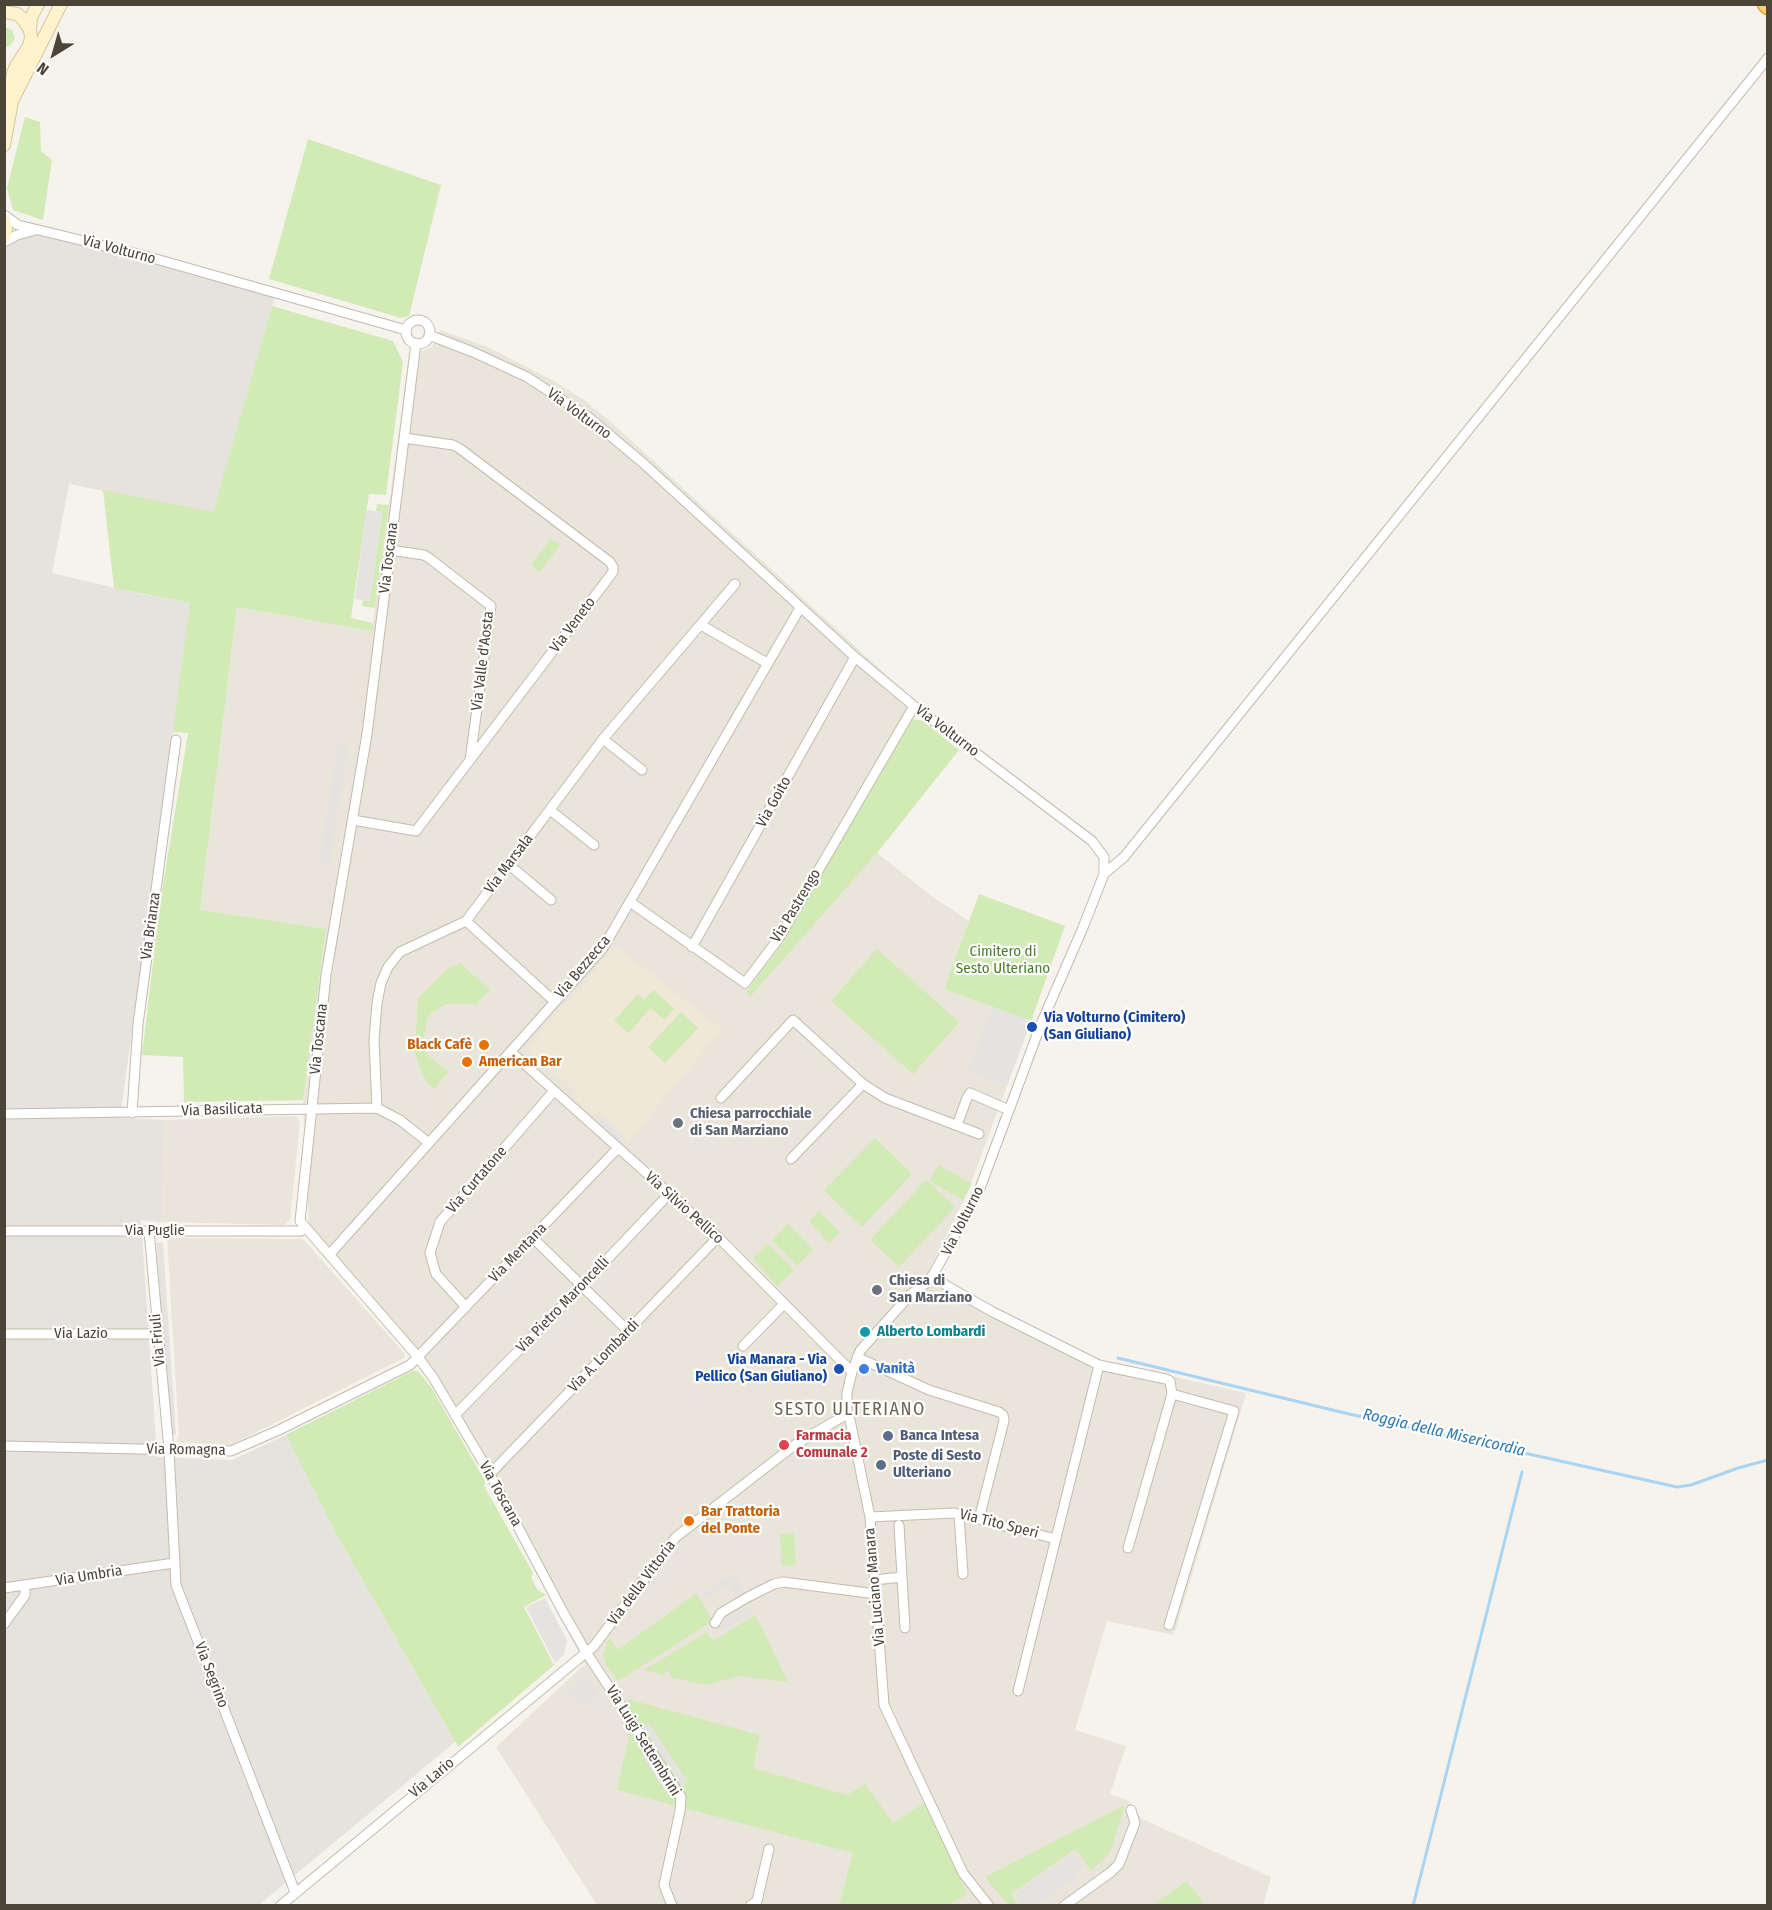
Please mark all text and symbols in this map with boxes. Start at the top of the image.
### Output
north arrow [24,24,84,84]
text: N [33,58,52,79]
street label: Via Volturno [80,232,158,268]
street label: Via Volturno [543,385,615,443]
street label: Via Toscana [376,521,402,595]
street label: Via Veneto [546,594,600,656]
street label: Via Valle d'Aosta [468,610,498,712]
street label: Via Volturno [912,701,982,761]
street label: Via Goito [753,774,795,830]
street label: Via Marsala [481,831,537,897]
street label: Via Pastrengo [767,866,825,946]
street label: Via Brianza [137,891,165,961]
street label: Via Bezzecca [551,932,615,1002]
park label: Cimitero di Sesto Ulteriano [956,943,1050,978]
street label: Via Toscana [306,1002,332,1076]
place label: Via Volturno (Cimitero) (San Giuliano) [1044,1009,1185,1044]
marker: Via Volturno (Cimitero) (San Giuliano) [1025,1020,1039,1034]
place label: Black Cafè [407,1036,472,1054]
marker: Black Cafè [477,1038,491,1052]
place label: American Bar [479,1053,562,1071]
marker: American Bar [460,1055,474,1069]
street label: Via Basilicata [181,1100,263,1120]
place label: Chiesa parrocchiale di San Marziano [690,1105,812,1140]
marker: Chiesa parrocchiale di San Marziano [671,1116,685,1130]
street label: Via Curtatone [443,1143,511,1217]
street label: Via Silvio Pellico [641,1168,727,1248]
street label: Via Volturno [938,1183,988,1259]
street label: Via Mentana [485,1220,551,1286]
street label: Via Puglie [125,1222,185,1240]
street label: Via Pietro Maroncelli [513,1253,613,1357]
place label: Chiesa di San Marziano [889,1272,972,1307]
marker: Chiesa di San Marziano [870,1283,884,1297]
street label: Via Friuli [147,1313,169,1367]
street label: Via A. Lombardi [565,1316,643,1396]
place label: Alberto Lombardi [877,1323,985,1341]
street label: Via Lazio [54,1325,108,1343]
marker: Alberto Lombardi [858,1325,872,1339]
place label: Via Manara - Via Pellico (San Giuliano) [695,1351,827,1386]
place label: Vanità [876,1360,915,1378]
marker: Via Manara - Via Pellico (San Giuliano) [832,1362,846,1376]
marker: Vanità [857,1362,871,1376]
district label: SESTO ULTERIANO [774,1399,926,1421]
water label: Roggia della Misericordia [1361,1405,1527,1461]
place label: Farmacia Comunale 2 [796,1427,868,1462]
place label: Banca Intesa [900,1427,979,1445]
marker: Banca Intesa [881,1429,895,1443]
marker: Farmacia Comunale 2 [777,1438,791,1452]
street label: Via Romagna [146,1440,226,1460]
place label: Poste di Sesto Ulteriano [893,1447,981,1482]
street label: Via Toscana [475,1458,525,1530]
marker: Poste di Sesto Ulteriano [874,1458,888,1472]
place label: Bar Trattoria del Ponte [701,1503,780,1538]
street label: Via Tito Speri [958,1505,1040,1543]
marker: Bar Trattoria del Ponte [682,1514,696,1528]
street label: Via Luciano Manara [861,1527,889,1647]
street label: Via della Vittoria [604,1537,680,1629]
street label: Via Umbria [55,1562,123,1590]
street label: Via Segrino [190,1640,232,1710]
street label: Via Luigi Settembrini [602,1682,684,1800]
street label: Via Lario [406,1754,458,1802]

